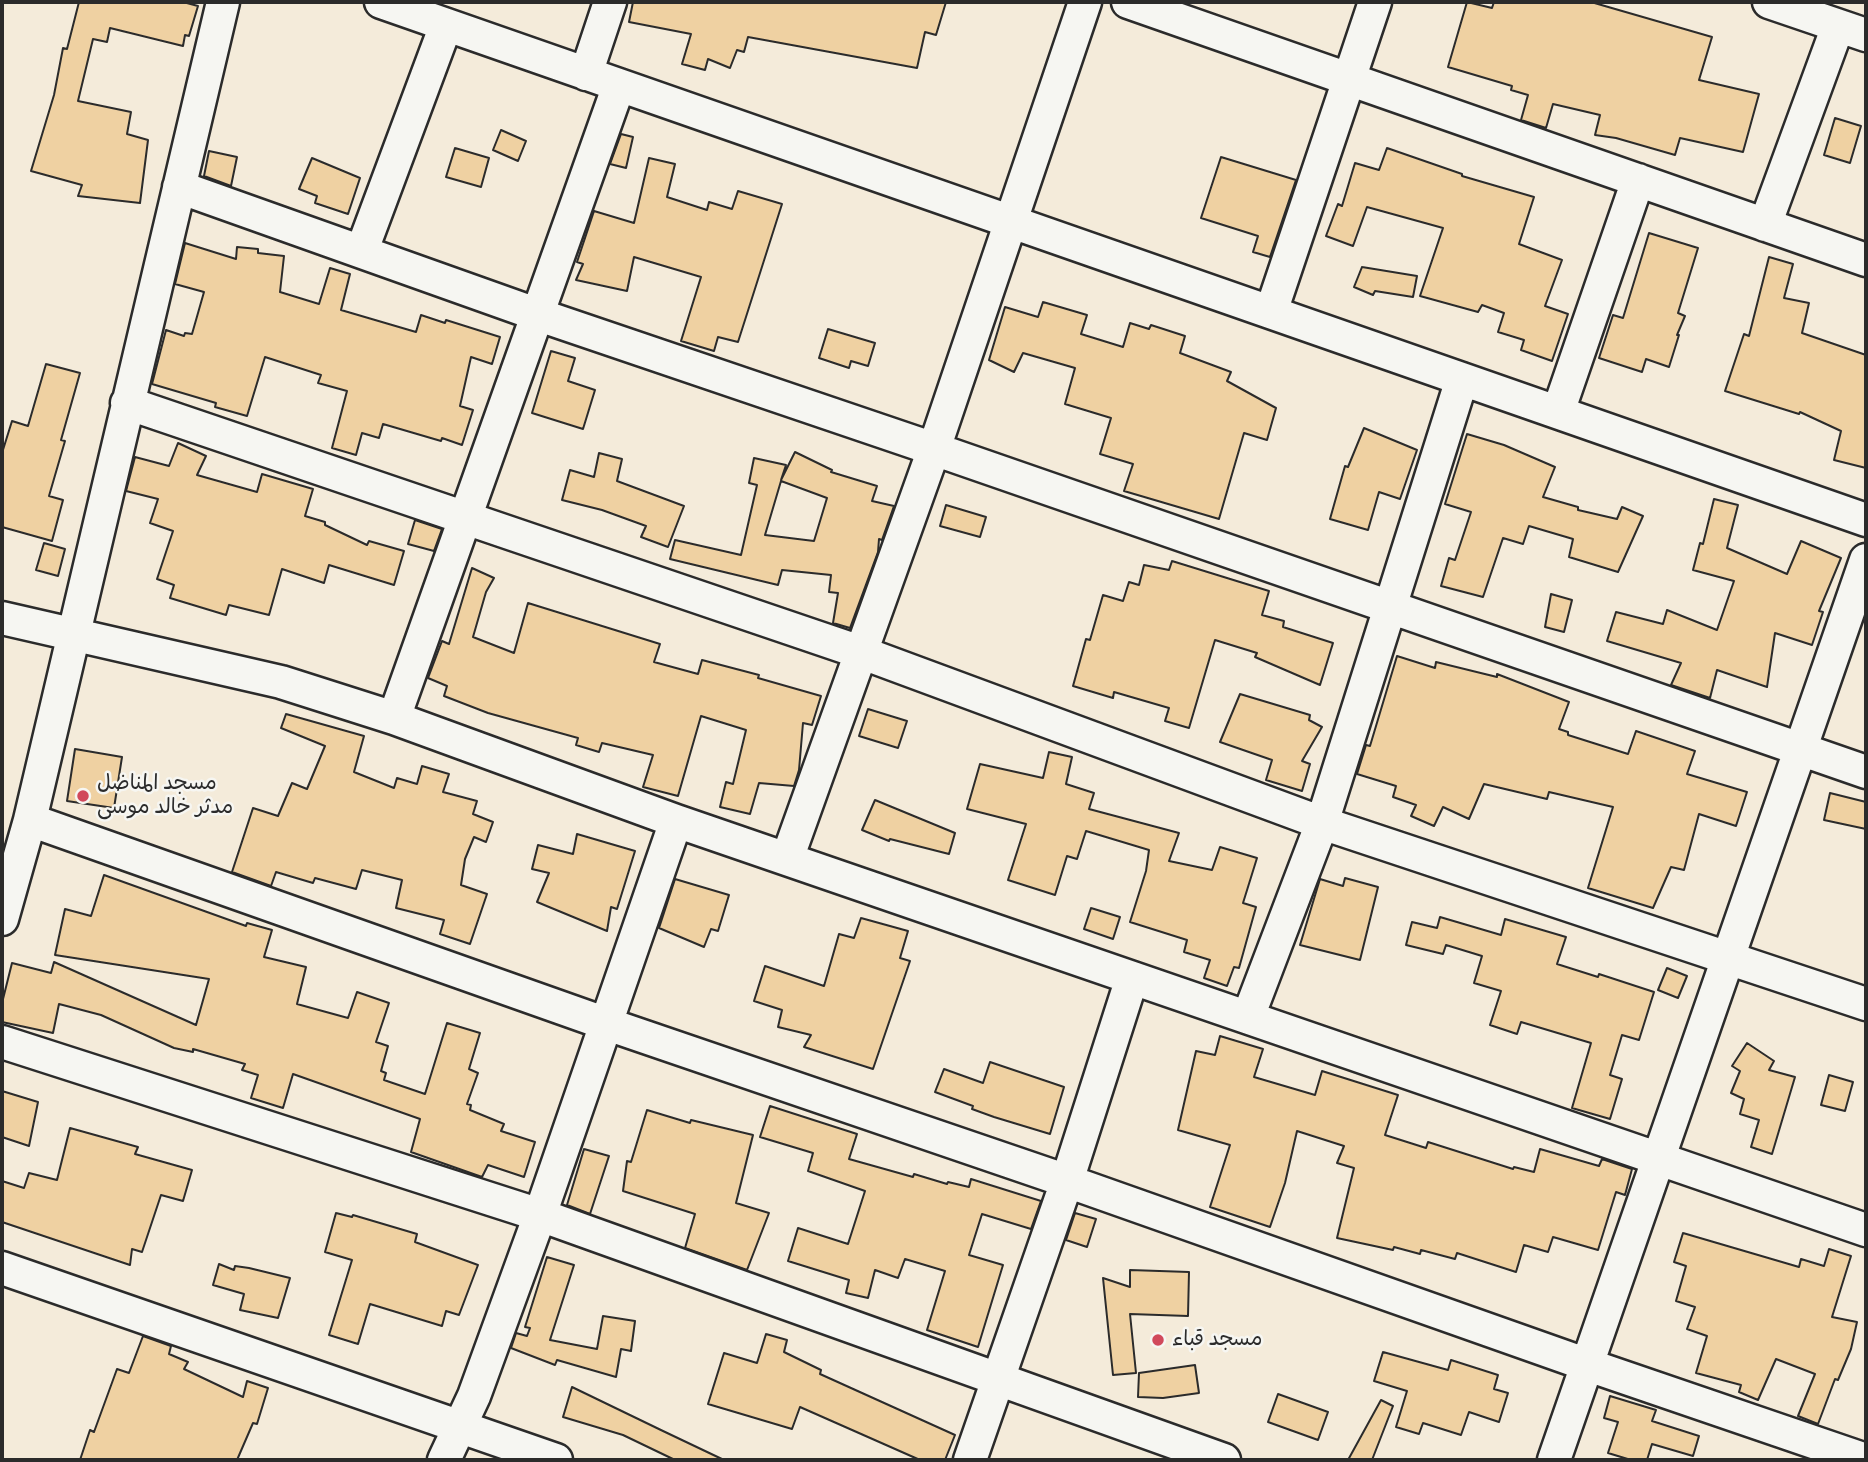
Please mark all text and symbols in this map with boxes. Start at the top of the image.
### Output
place label: مسجد المناضل مدثر خالد موسى [97,771,233,821]
marker: مسجد المناضل مدثر خالد موسى [75,788,91,804]
place label: مسجد قباء [1172,1327,1262,1353]
marker: مسجد قباء [1150,1332,1166,1348]

